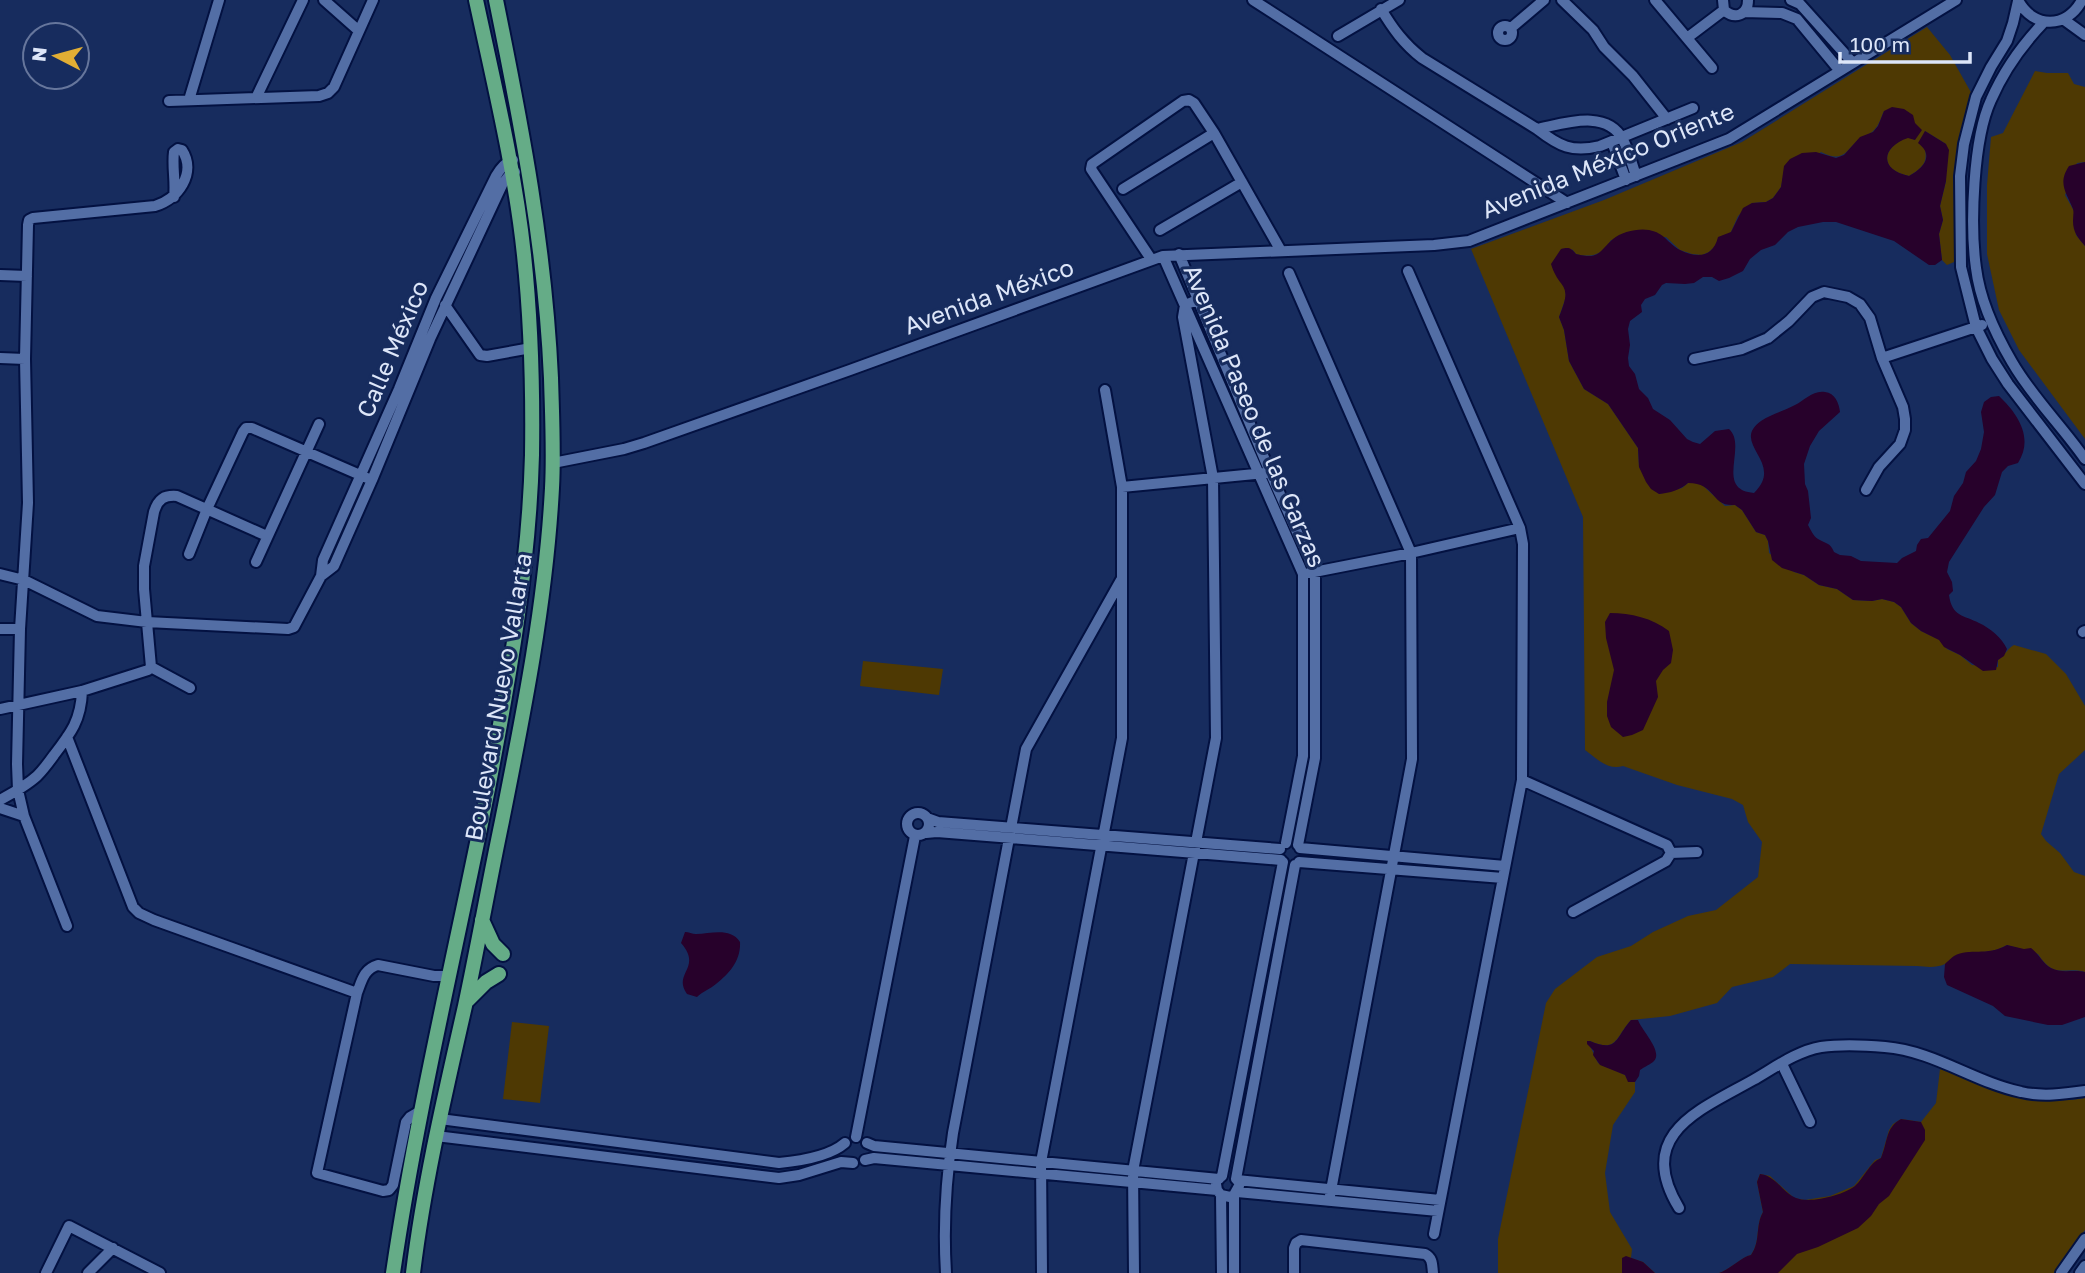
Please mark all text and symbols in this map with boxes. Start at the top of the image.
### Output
north arrow [21,21,91,91]
scale bar [1840,21,1969,65]
text: 100 m [1850,31,1910,57]
text: N [26,46,51,63]
street label: Avenida México Oriente [1477,96,1738,224]
street label: Avenida México [900,251,1077,340]
street label: Avenida Paseo de las Garzas [1178,260,1332,571]
street label: Calle México [350,275,434,421]
street label: Boulevard Nuevo Vallarta [458,551,537,843]

